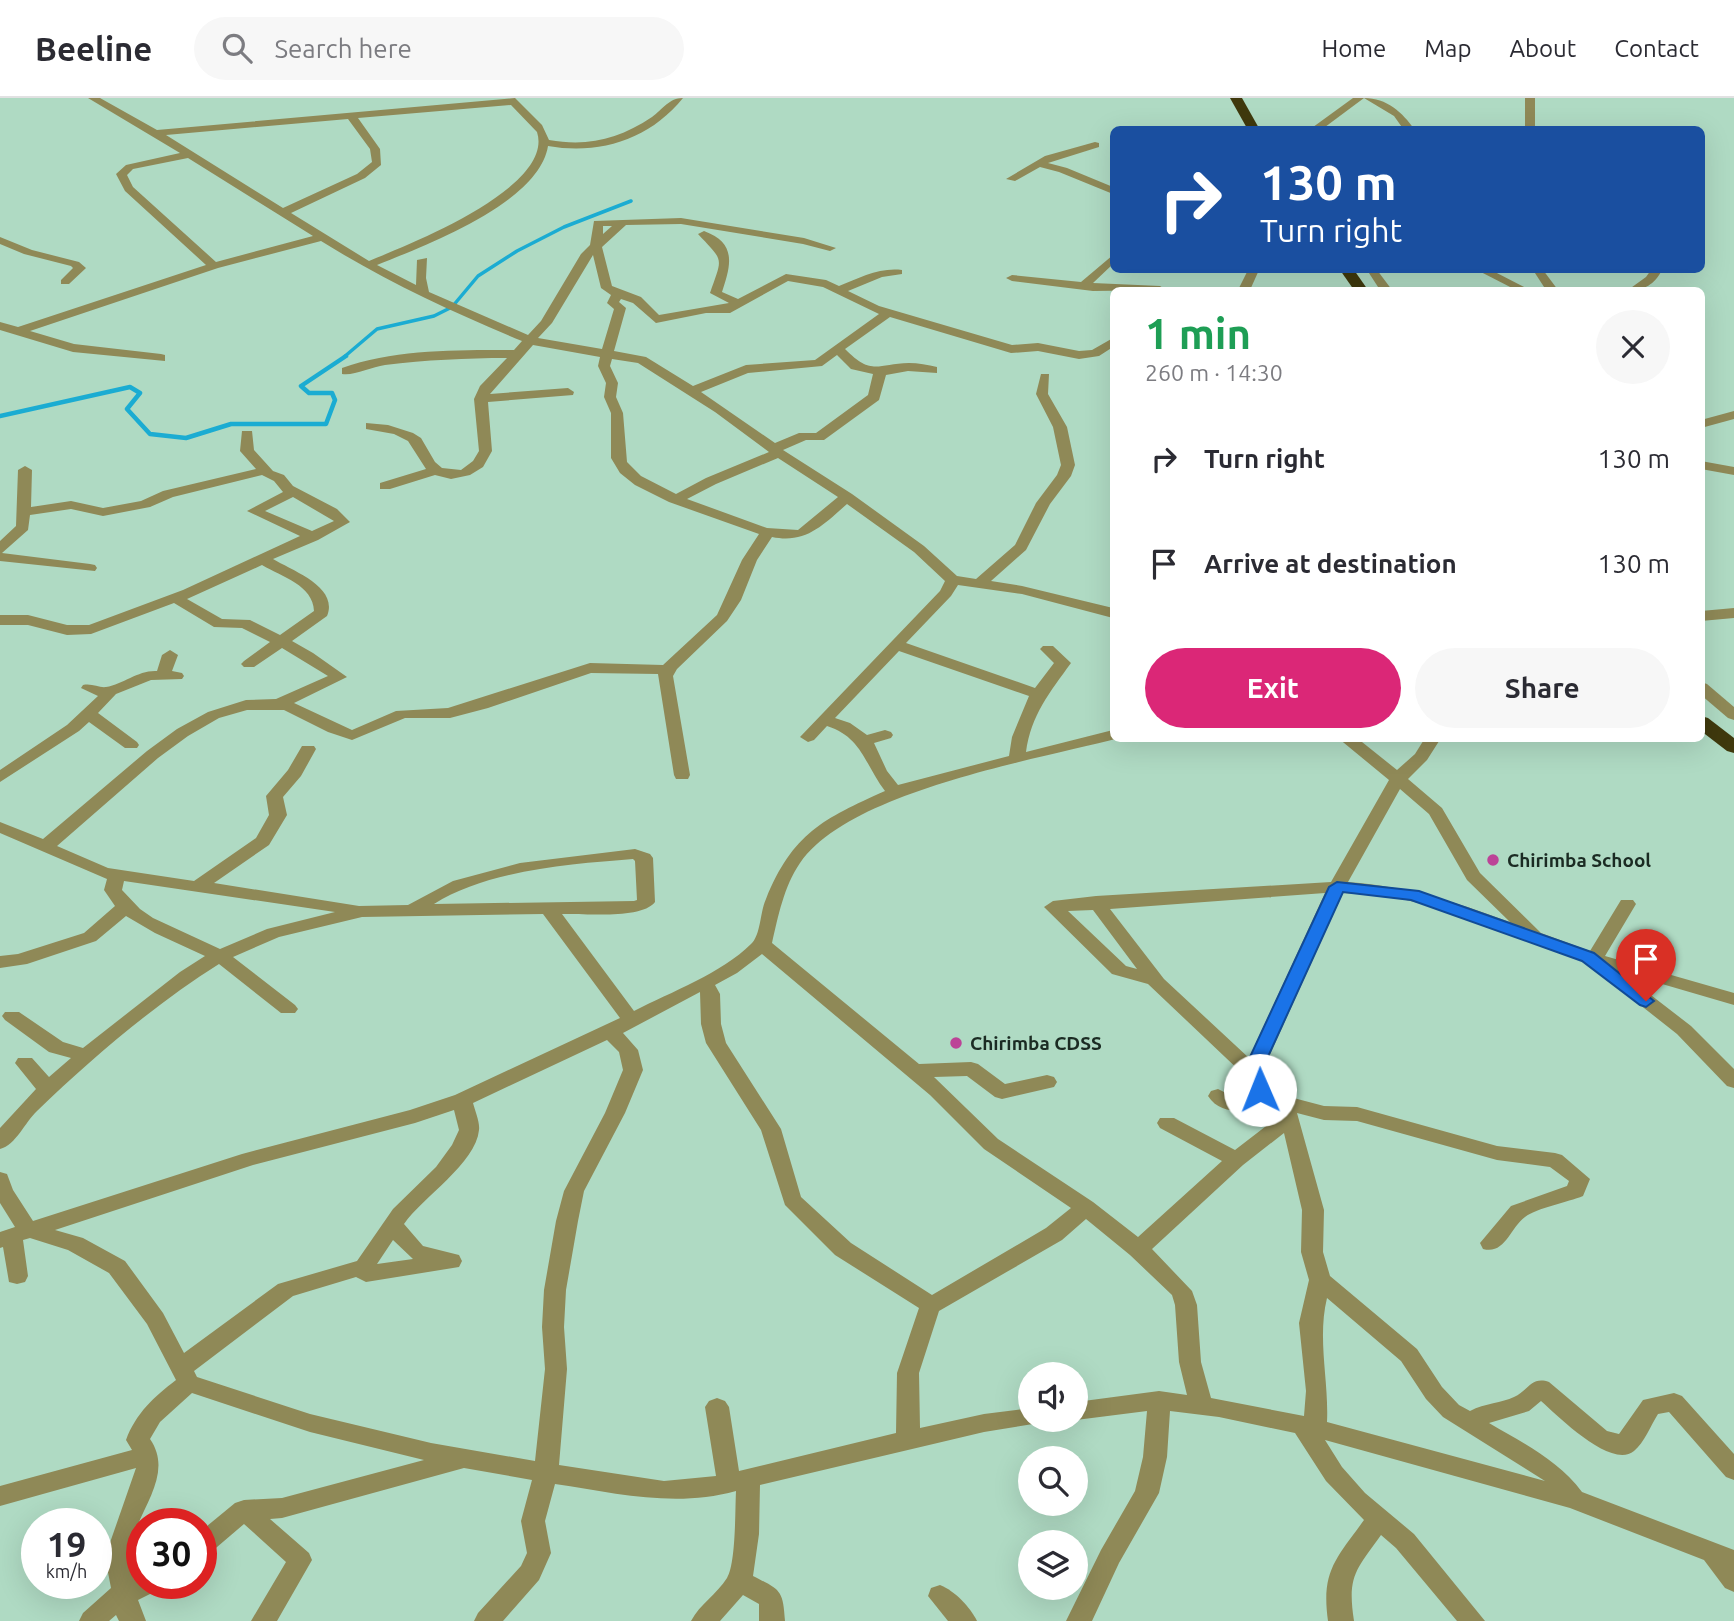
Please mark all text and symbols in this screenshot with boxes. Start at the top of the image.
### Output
search box [194,17,684,80]
icon: search [218,29,256,67]
text: Beeline [35,30,152,67]
text: Search here [274,34,412,63]
text: Home [1321,35,1386,62]
text: Map [1424,35,1471,62]
text: About [1509,35,1576,62]
text: Contact [1614,35,1699,62]
icon: right [1145,154,1236,245]
text: 130 m [1260,154,1397,209]
text: Turn right [1260,212,1402,248]
text: 1 min [1145,310,1251,357]
button: close [1596,310,1670,384]
text: 260 m · 14:30 [1145,360,1283,385]
icon: right [1145,440,1183,478]
text: Turn right [1204,444,1325,473]
text: 130 m [1598,444,1670,473]
icon: arrive [1145,545,1183,583]
text: Arrive at destination [1204,549,1457,578]
text: 130 m [1598,549,1670,578]
button: Exit [1145,648,1401,728]
button: Share [1415,648,1670,728]
place label: Chirimba School [1507,849,1651,871]
marker: Chirimba School [1485,852,1501,868]
pin [1616,929,1676,1001]
icon: arrive [1627,940,1665,978]
place label: Chirimba CDSS [970,1032,1102,1054]
marker: Chirimba CDSS [948,1035,964,1051]
position arrow [1223,1053,1297,1127]
map controls [1018,1362,1088,1600]
button: sound [1018,1362,1088,1432]
button: search [1018,1446,1088,1516]
speed limit sign: 30 [126,1508,217,1599]
text: 19 [47,1524,86,1564]
button: layers [1018,1530,1088,1600]
text: km/h [46,1561,87,1581]

